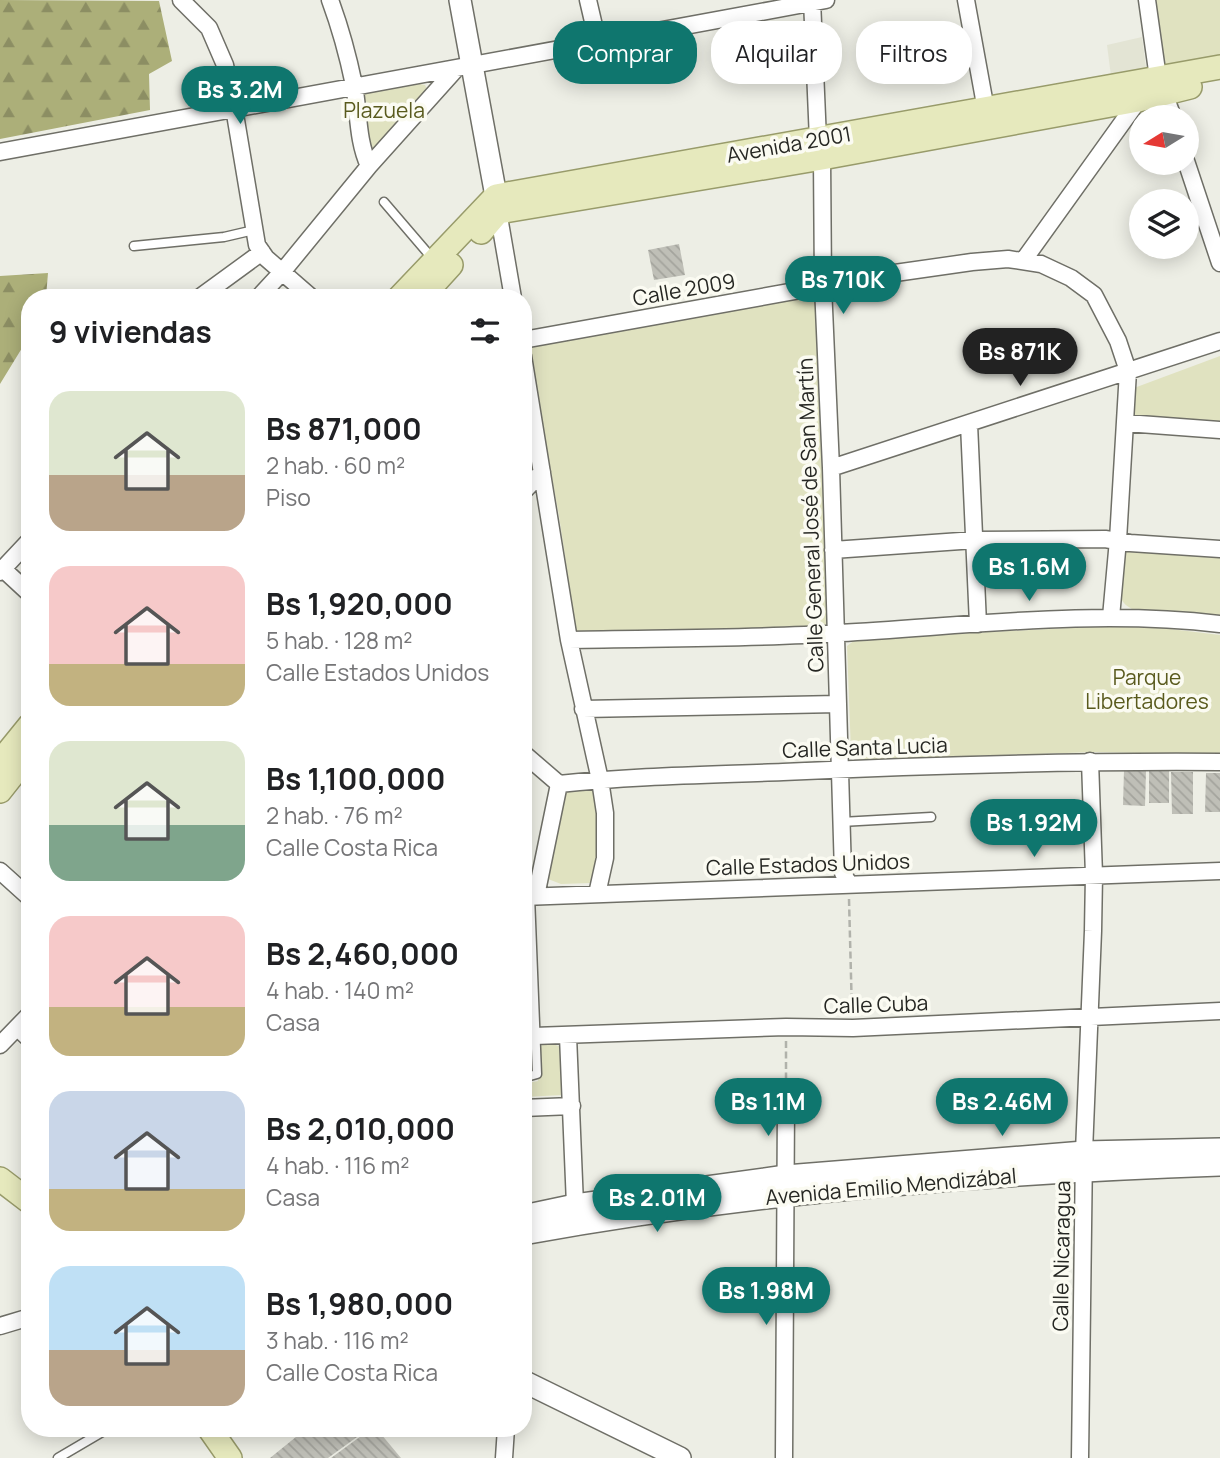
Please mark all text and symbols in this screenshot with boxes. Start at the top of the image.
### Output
chip: Comprar [553,21,697,84]
chip: Alquilar [711,21,842,84]
chip: Filtros [856,21,972,84]
pin: Bs 3.2M [175,66,305,126]
text: Bs 3.2M [197,73,283,105]
park label: Plazuela [343,96,425,124]
north arrow [1129,105,1199,175]
map controls [1129,105,1199,259]
street label: Avenida 2001 [724,119,853,169]
button: layers [1129,189,1199,259]
pin: Bs 710K [778,256,908,316]
text: Bs 710K [801,263,885,295]
street label: Calle 2009 [630,266,737,312]
text: 9 viviendas [49,311,212,352]
icon: filters [466,312,504,350]
pin: Bs 871K [955,328,1085,388]
text: Bs 871K [979,335,1061,367]
street label: Calle General José de San Martín [791,357,829,673]
text: Bs 871,000 [266,408,422,449]
icon: home [105,419,189,503]
text: 2 hab. · 60 m² [266,449,405,481]
text: Piso [266,481,311,513]
pin: Bs 1.6M [964,544,1094,603]
text: Bs 1.6M [988,550,1070,582]
text: Bs 1,920,000 [266,583,453,624]
icon: home [105,594,189,678]
text: 5 hab. · 128 m² [266,624,412,656]
text: Calle Estados Unidos [266,656,489,688]
park label: Parque Libertadores [1085,663,1209,715]
street label: Calle Santa Lucia [782,730,948,764]
text: Bs 1,100,000 [266,758,446,799]
icon: home [105,769,189,853]
text: 2 hab. · 76 m² [266,799,403,831]
pin: Bs 1.92M [962,800,1106,859]
text: Bs 1.92M [986,806,1082,838]
text: Calle Costa Rica [266,831,438,863]
street label: Calle Estados Unidos [706,846,910,882]
text: Bs 2,460,000 [266,933,459,974]
icon: home [105,944,189,1028]
text: 4 hab. · 140 m² [266,974,414,1006]
street label: Calle Cuba [823,988,929,1020]
text: Casa [266,1006,320,1038]
pin: Bs 1.1M [703,1078,833,1138]
pin: Bs 2.46M [930,1078,1074,1138]
text: Bs 1.1M [731,1085,805,1117]
text: Bs 2.46M [952,1085,1052,1117]
text: Bs 2,010,000 [266,1108,455,1149]
icon: home [105,1119,189,1203]
text: 4 hab. · 116 m² [266,1149,410,1181]
street label: Avenida Emilio Mendizábal [764,1161,1018,1211]
pin: Bs 2.01M [585,1174,729,1234]
street label: Calle Nicaragua [1046,1180,1076,1332]
text: Casa [266,1181,320,1213]
text: Bs 2.01M [608,1181,706,1213]
pin: Bs 1.98M [694,1268,838,1327]
text: Bs 1.98M [718,1274,814,1306]
text: Bs 1,980,000 [266,1283,453,1324]
icon: home [105,1294,189,1378]
text: 3 hab. · 116 m² [266,1324,409,1356]
text: Calle Costa Rica [266,1356,438,1388]

